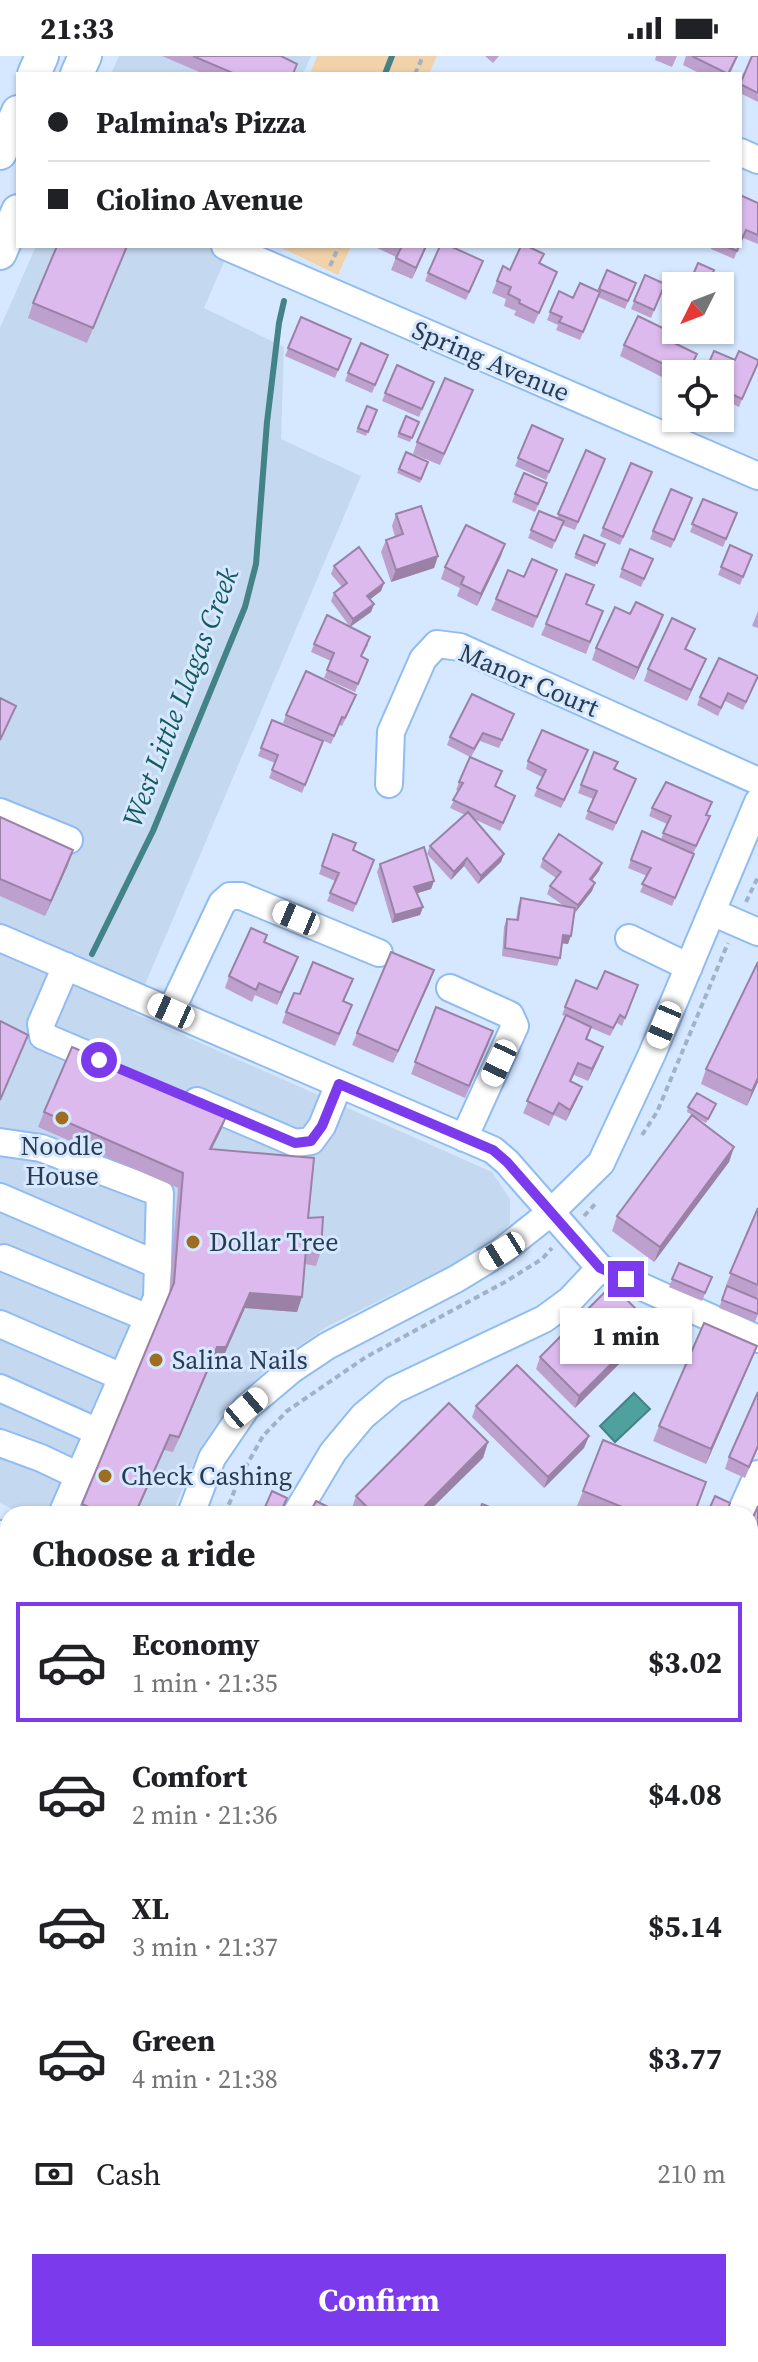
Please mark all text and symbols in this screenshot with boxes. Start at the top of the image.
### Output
text: 21:33 [40,8,114,49]
text: Palmina's Pizza [96,102,306,143]
text: Ciolino Avenue [96,179,303,220]
north arrow [662,272,734,344]
map controls [662,272,734,432]
street label: Spring Avenue [407,312,575,410]
button: locate [662,360,734,432]
water label: West Little Llagas Creek [113,561,247,832]
street label: Manor Court [454,634,605,726]
car [269,898,323,938]
car [144,990,198,1032]
car [644,998,684,1052]
car [478,1036,520,1090]
route start [81,1042,117,1078]
marker: Noodle House [53,1109,71,1127]
place label: Noodle House [20,1128,104,1194]
place label: Dollar Tree [209,1224,339,1260]
car [475,1228,529,1274]
marker: Dollar Tree [184,1233,202,1251]
route end [608,1261,644,1297]
callout: 1 min [560,1307,692,1363]
text: 1 min [592,1318,660,1354]
place label: Salina Nails [172,1342,308,1378]
marker: Salina Nails [147,1351,165,1369]
car [220,1383,272,1433]
place label: Check Cashing [121,1458,292,1494]
marker: Check Cashing [96,1467,114,1485]
text: Choose a ride [32,1529,255,1578]
text: Economy [132,1624,260,1665]
icon: car [36,1626,108,1698]
text: $3.02 [648,1642,722,1683]
text: 1 min · 21:35 [132,1665,278,1701]
text: Comfort [132,1756,247,1797]
icon: car [36,1758,108,1830]
text: $4.08 [648,1774,722,1815]
text: 2 min · 21:36 [132,1797,278,1833]
text: XL [132,1888,169,1929]
icon: car [36,1890,108,1962]
text: $5.14 [648,1906,722,1947]
text: 3 min · 21:37 [132,1929,278,1965]
text: Green [132,2020,215,2061]
icon: car [36,2022,108,2094]
text: $3.77 [648,2038,722,2079]
text: 4 min · 21:38 [132,2061,278,2097]
icon: cash [32,2152,76,2196]
text: Cash [96,2154,161,2195]
text: 210 m [658,2156,726,2192]
button: Confirm [32,2254,726,2346]

